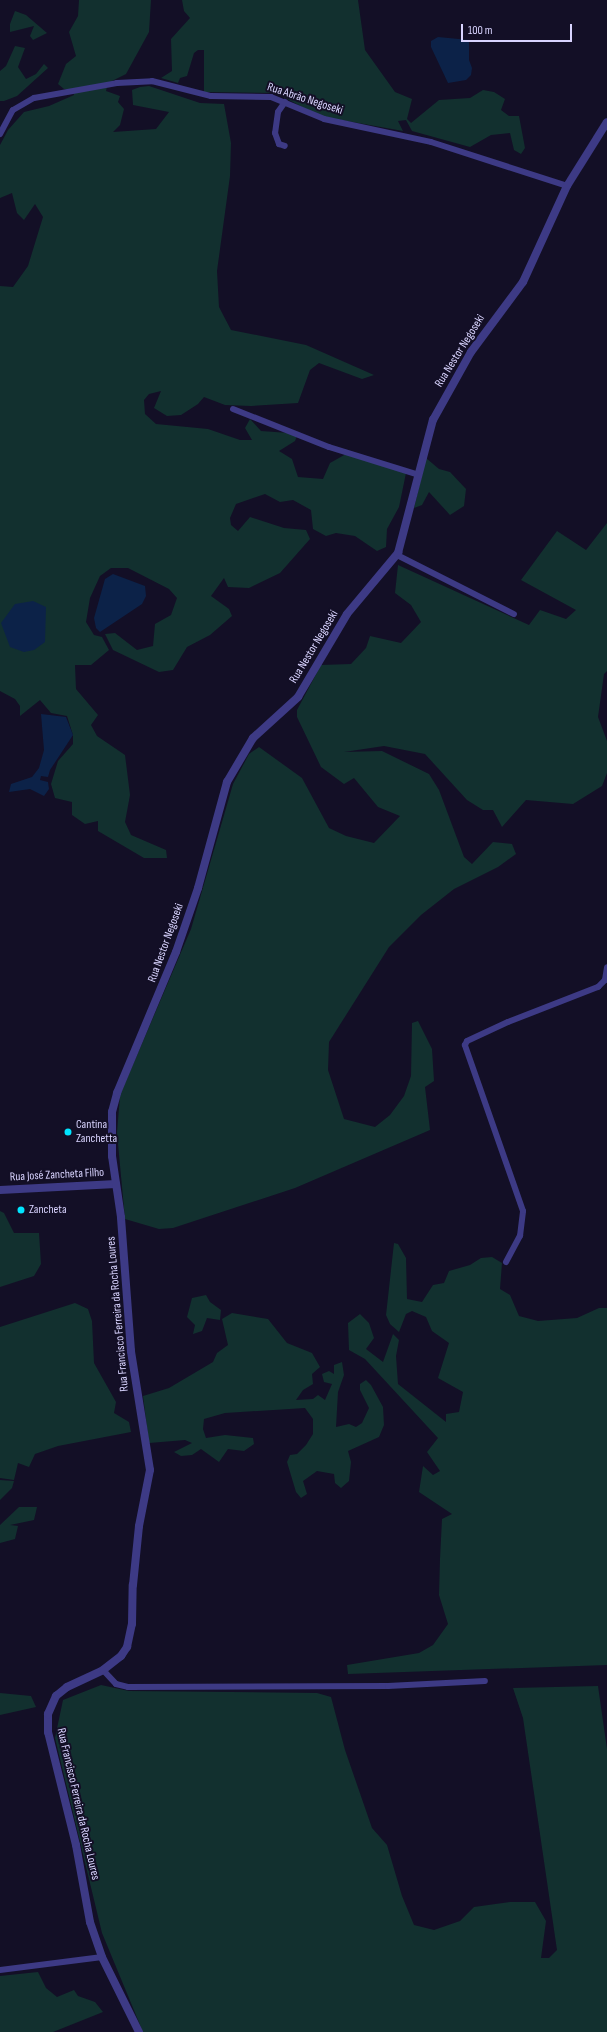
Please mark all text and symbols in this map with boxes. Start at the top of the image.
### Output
scale bar [463,16,574,42]
text: 100 m [468,23,493,38]
street label: Rua Abrão Negoseki [265,80,345,118]
street label: Rua Nestor Negoseki [432,312,488,390]
street label: Rua Nestor Negoseki [286,608,342,686]
street label: Rua Nestor Negoseki [145,902,187,984]
place label: Cantina Zanchetta [76,1118,117,1146]
marker: Cantina Zanchetta [63,1127,73,1137]
street label: Rua José Zancheta Filho [10,1165,104,1185]
place label: Zancheta [29,1203,67,1217]
marker: Zancheta [16,1205,26,1215]
street label: Rua Francisco Ferreira da Rocha Loures [104,1236,132,1392]
street label: Rua Francisco Ferreira da Rocha Loures [54,1727,102,1881]

